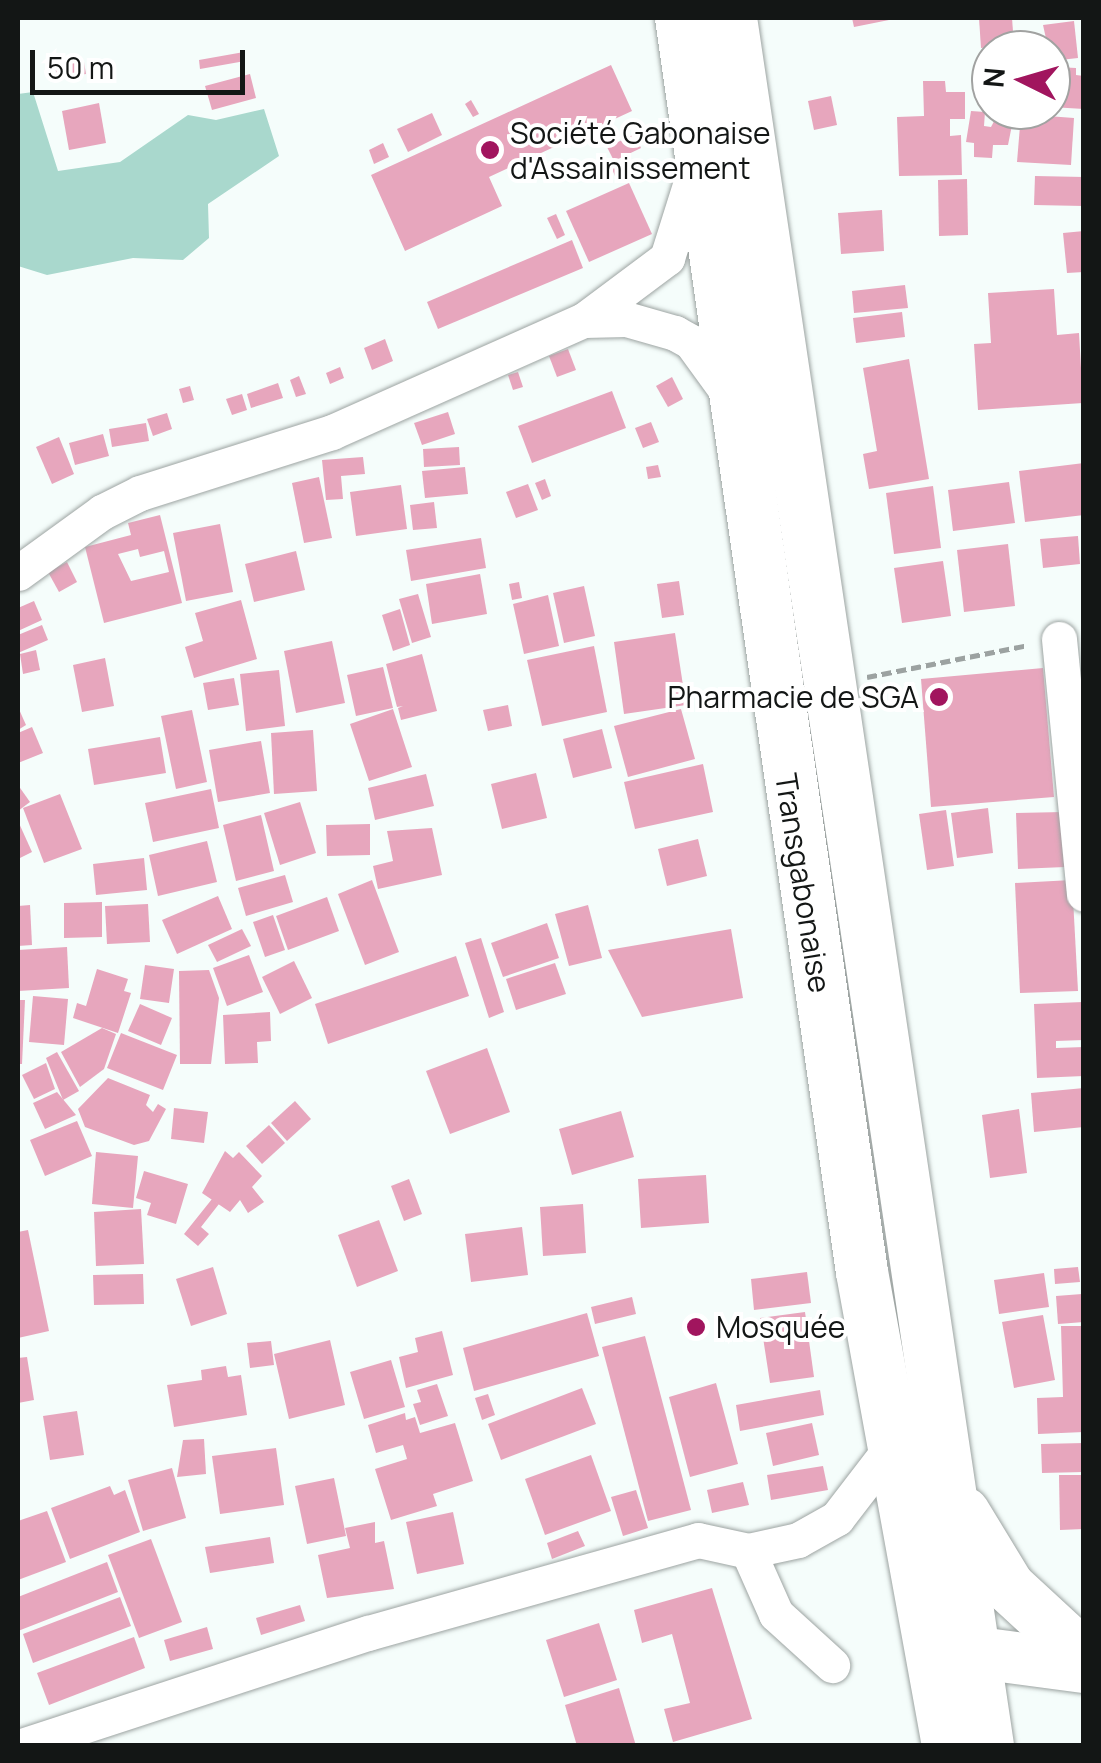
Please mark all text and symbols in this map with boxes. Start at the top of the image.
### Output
scale bar [35,30,250,92]
north arrow [971,30,1071,130]
text: 50 m [47,47,114,88]
text: N [973,66,1013,89]
place label: Société Gabonaise d'Assainissement [510,115,771,186]
marker: Société Gabonaise d'Assainissement [479,139,501,161]
place label: Pharmacie de SGA [667,679,919,715]
marker: Pharmacie de SGA [928,686,950,708]
street label: Transgabonaise [768,771,838,995]
place label: Mosquée [716,1309,845,1345]
marker: Mosquée [685,1316,707,1338]

